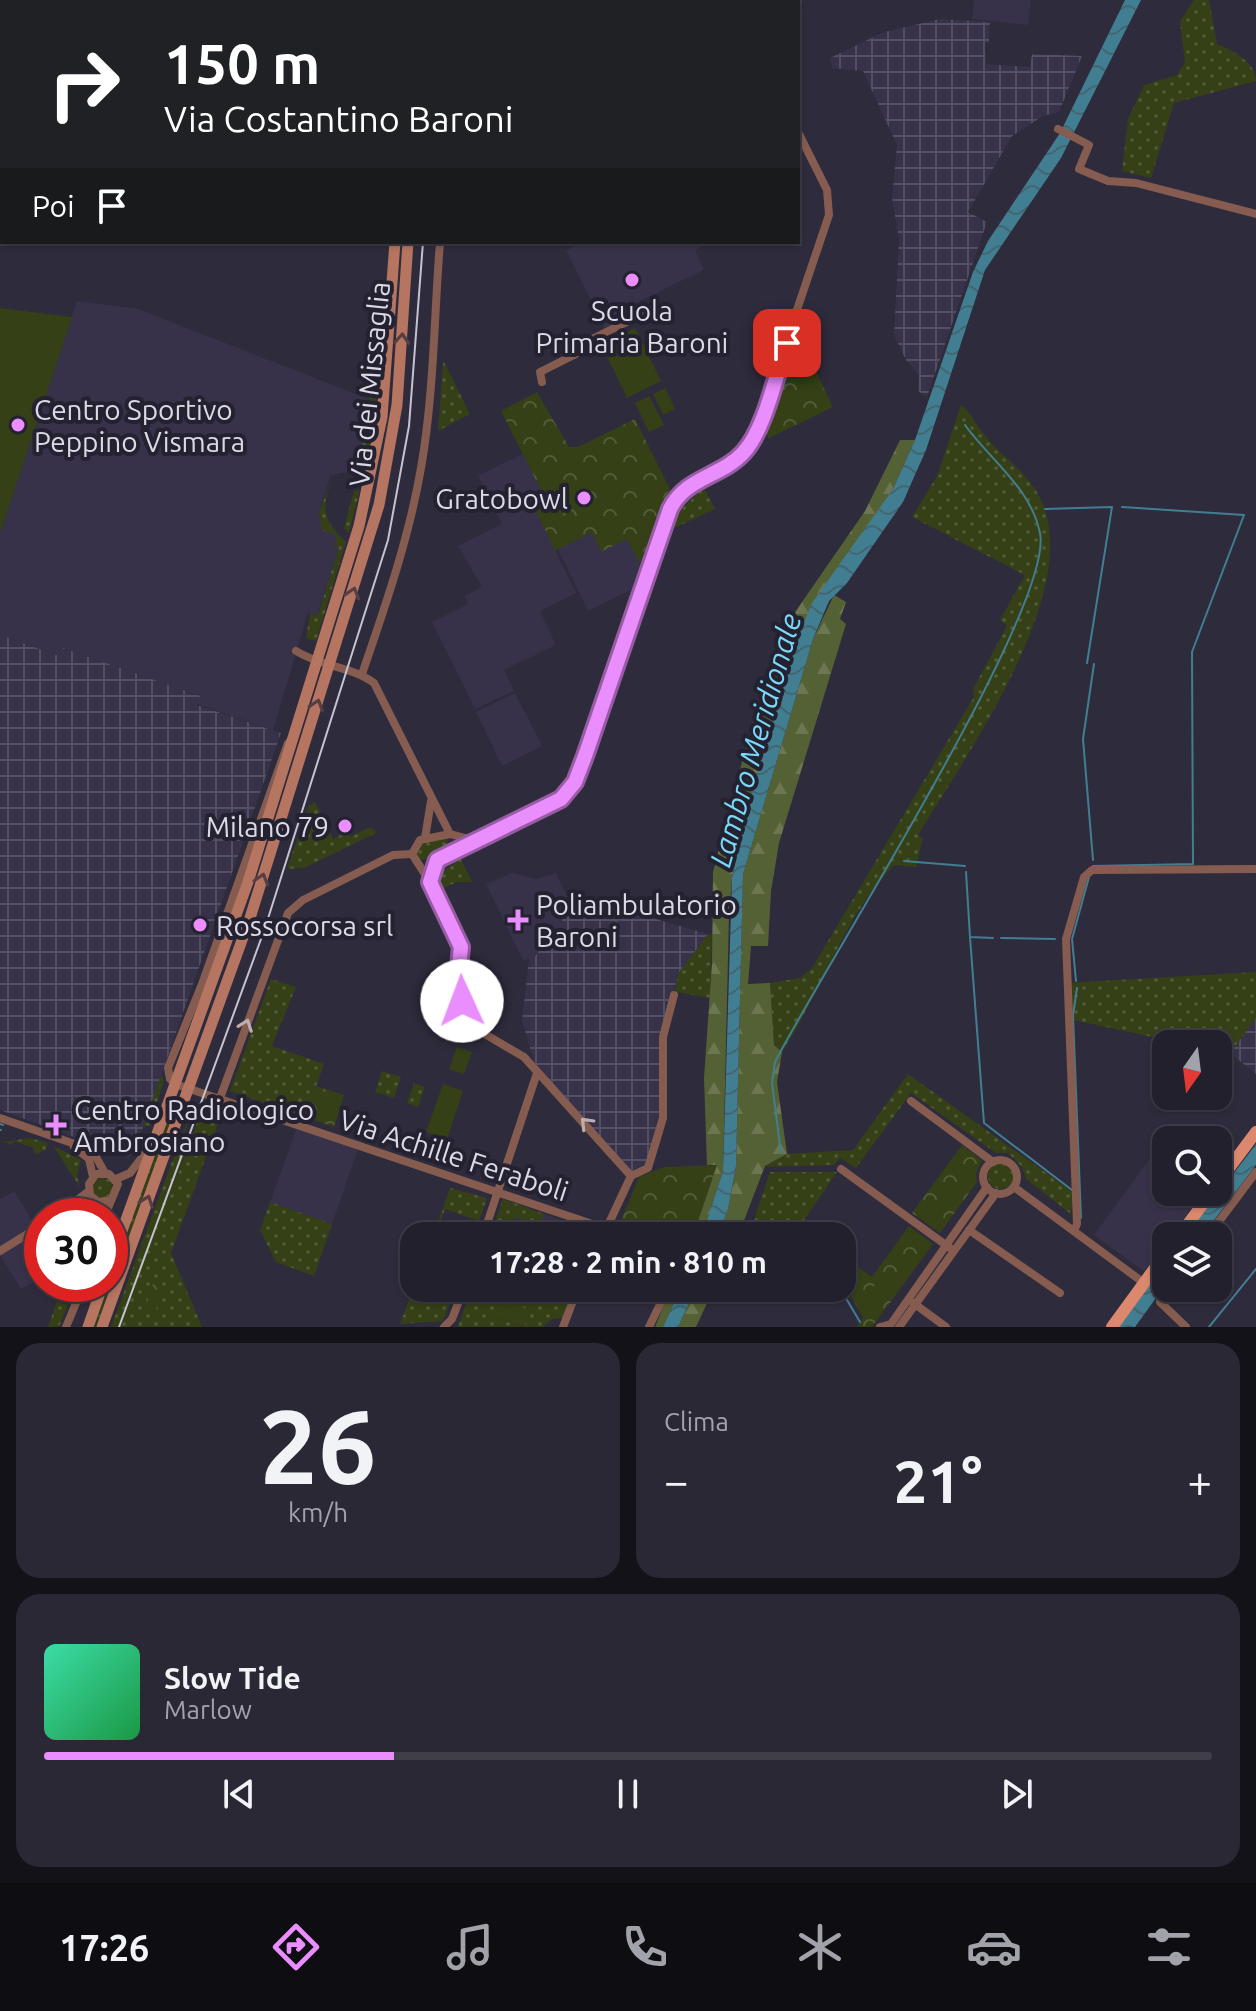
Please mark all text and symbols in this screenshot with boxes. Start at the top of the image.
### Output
icon: right [32,32,136,136]
text: 150 m [164,32,320,95]
text: Via Costantino Baroni [164,98,513,139]
icon: arrive [90,184,134,228]
text: Poi [32,189,74,223]
marker: Scuola Primaria Baroni [623,271,641,289]
street label: Via dei Missaglia [343,280,395,488]
place label: Scuola Primaria Baroni [536,295,728,358]
pin [753,309,821,377]
icon: arrive [765,321,809,365]
one-way arrow [393,332,410,345]
place label: Centro Sportivo Peppino Vismara [34,394,245,457]
marker: Centro Sportivo Peppino Vismara [9,416,27,434]
place label: Gratobowl [435,483,568,514]
marker: Gratobowl [575,489,593,507]
one-way arrow [344,587,360,600]
water label: Lambro Meridionale [703,609,807,871]
one-way arrow [308,699,324,712]
place label: Milano 79 [206,811,329,842]
marker: Milano 79 [336,817,354,835]
one-way arrow [253,872,269,886]
place label: Poliambulatorio Baroni [536,889,737,952]
marker: Poliambulatorio Baroni [507,909,529,931]
place label: Rossocorsa srl [216,910,393,941]
marker: Rossocorsa srl [191,916,209,934]
position arrow [420,959,504,1043]
one-way arrow [236,1018,253,1032]
north arrow [1152,1030,1232,1110]
map controls [1152,1030,1232,1302]
place label: Centro Radiologico Ambrosiano [74,1094,314,1157]
street label: Via Achille Feraboli [336,1103,572,1207]
marker: Centro Radiologico Ambrosiano [45,1114,67,1136]
one-way arrow [581,1118,595,1133]
button: search [1152,1126,1232,1206]
one-way arrow [137,1195,154,1209]
speed limit sign: 30 [24,1198,128,1302]
button: layers [1152,1222,1232,1302]
text: 17:28 · 2 min · 810 m [489,1245,767,1279]
text: 26 [259,1387,377,1504]
text: Clima [664,1407,729,1436]
text: 21° [894,1447,982,1514]
text: − [664,1456,689,1505]
text: + [1187,1456,1212,1505]
text: km/h [288,1498,348,1527]
text: Slow Tide [164,1661,301,1695]
text: Marlow [164,1695,252,1724]
icon: previous [217,1772,261,1816]
icon: pause [606,1772,650,1816]
icon: next [995,1772,1039,1816]
icon: directions [268,1919,324,1975]
icon: music [442,1919,498,1975]
icon: phone [617,1919,673,1975]
icon: climate [792,1919,848,1975]
icon: car [966,1919,1022,1975]
icon: filters [1141,1919,1197,1975]
text: 17:26 [59,1927,149,1968]

